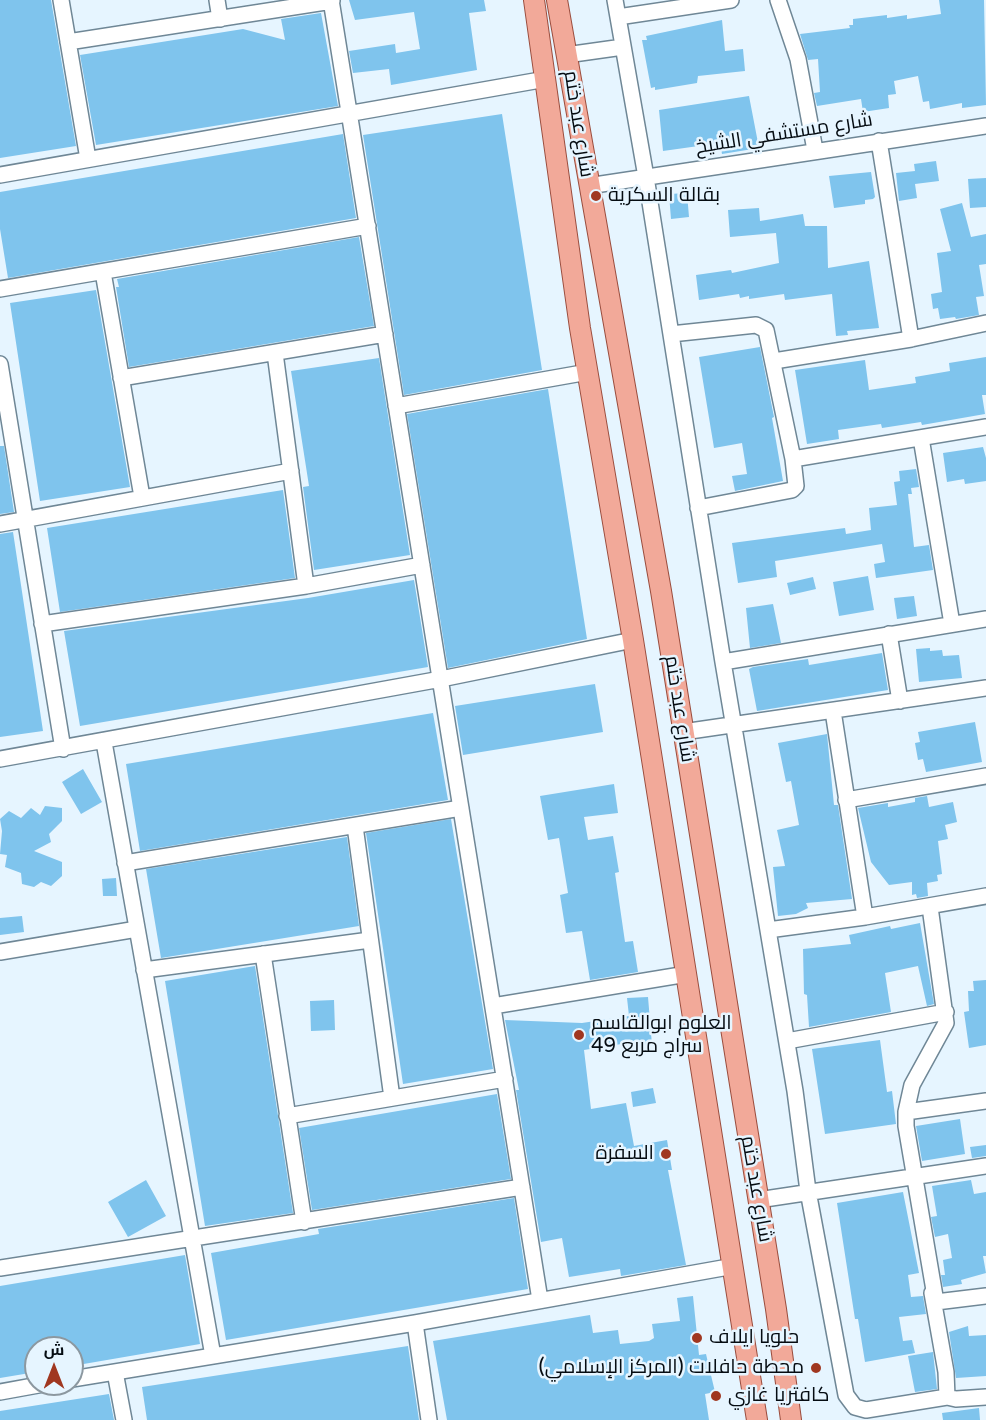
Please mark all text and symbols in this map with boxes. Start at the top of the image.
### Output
street label: شارع عبد ختم [558,69,598,179]
street label: شارع مستشفي الشيخ [694,108,874,160]
place label: بقالة السكرية [608,184,720,208]
marker: بقالة السكرية [589,189,603,203]
street label: شارع عبد ختم [659,654,699,764]
place label: العلوم ابوالقاسم سراج مربع 49 [591,1012,732,1059]
marker: العلوم ابوالقاسم سراج مربع 49 [572,1028,586,1042]
street label: شارع عبد ختم [735,1134,777,1244]
place label: السفرة [595,1142,654,1166]
marker: السفرة [659,1147,673,1161]
place label: حلويا ايلاف [709,1326,799,1350]
marker: حلويا ايلاف [690,1331,704,1345]
north arrow [24,1336,84,1396]
text: ش [44,1340,64,1360]
place label: محطة حافلات (المركز الإسلامي) [539,1356,804,1380]
marker: محطة حافلات (المركز الإسلامي) [809,1361,823,1375]
place label: كافتريا غازي [728,1384,829,1408]
marker: كافتريا غازي [709,1389,723,1403]

